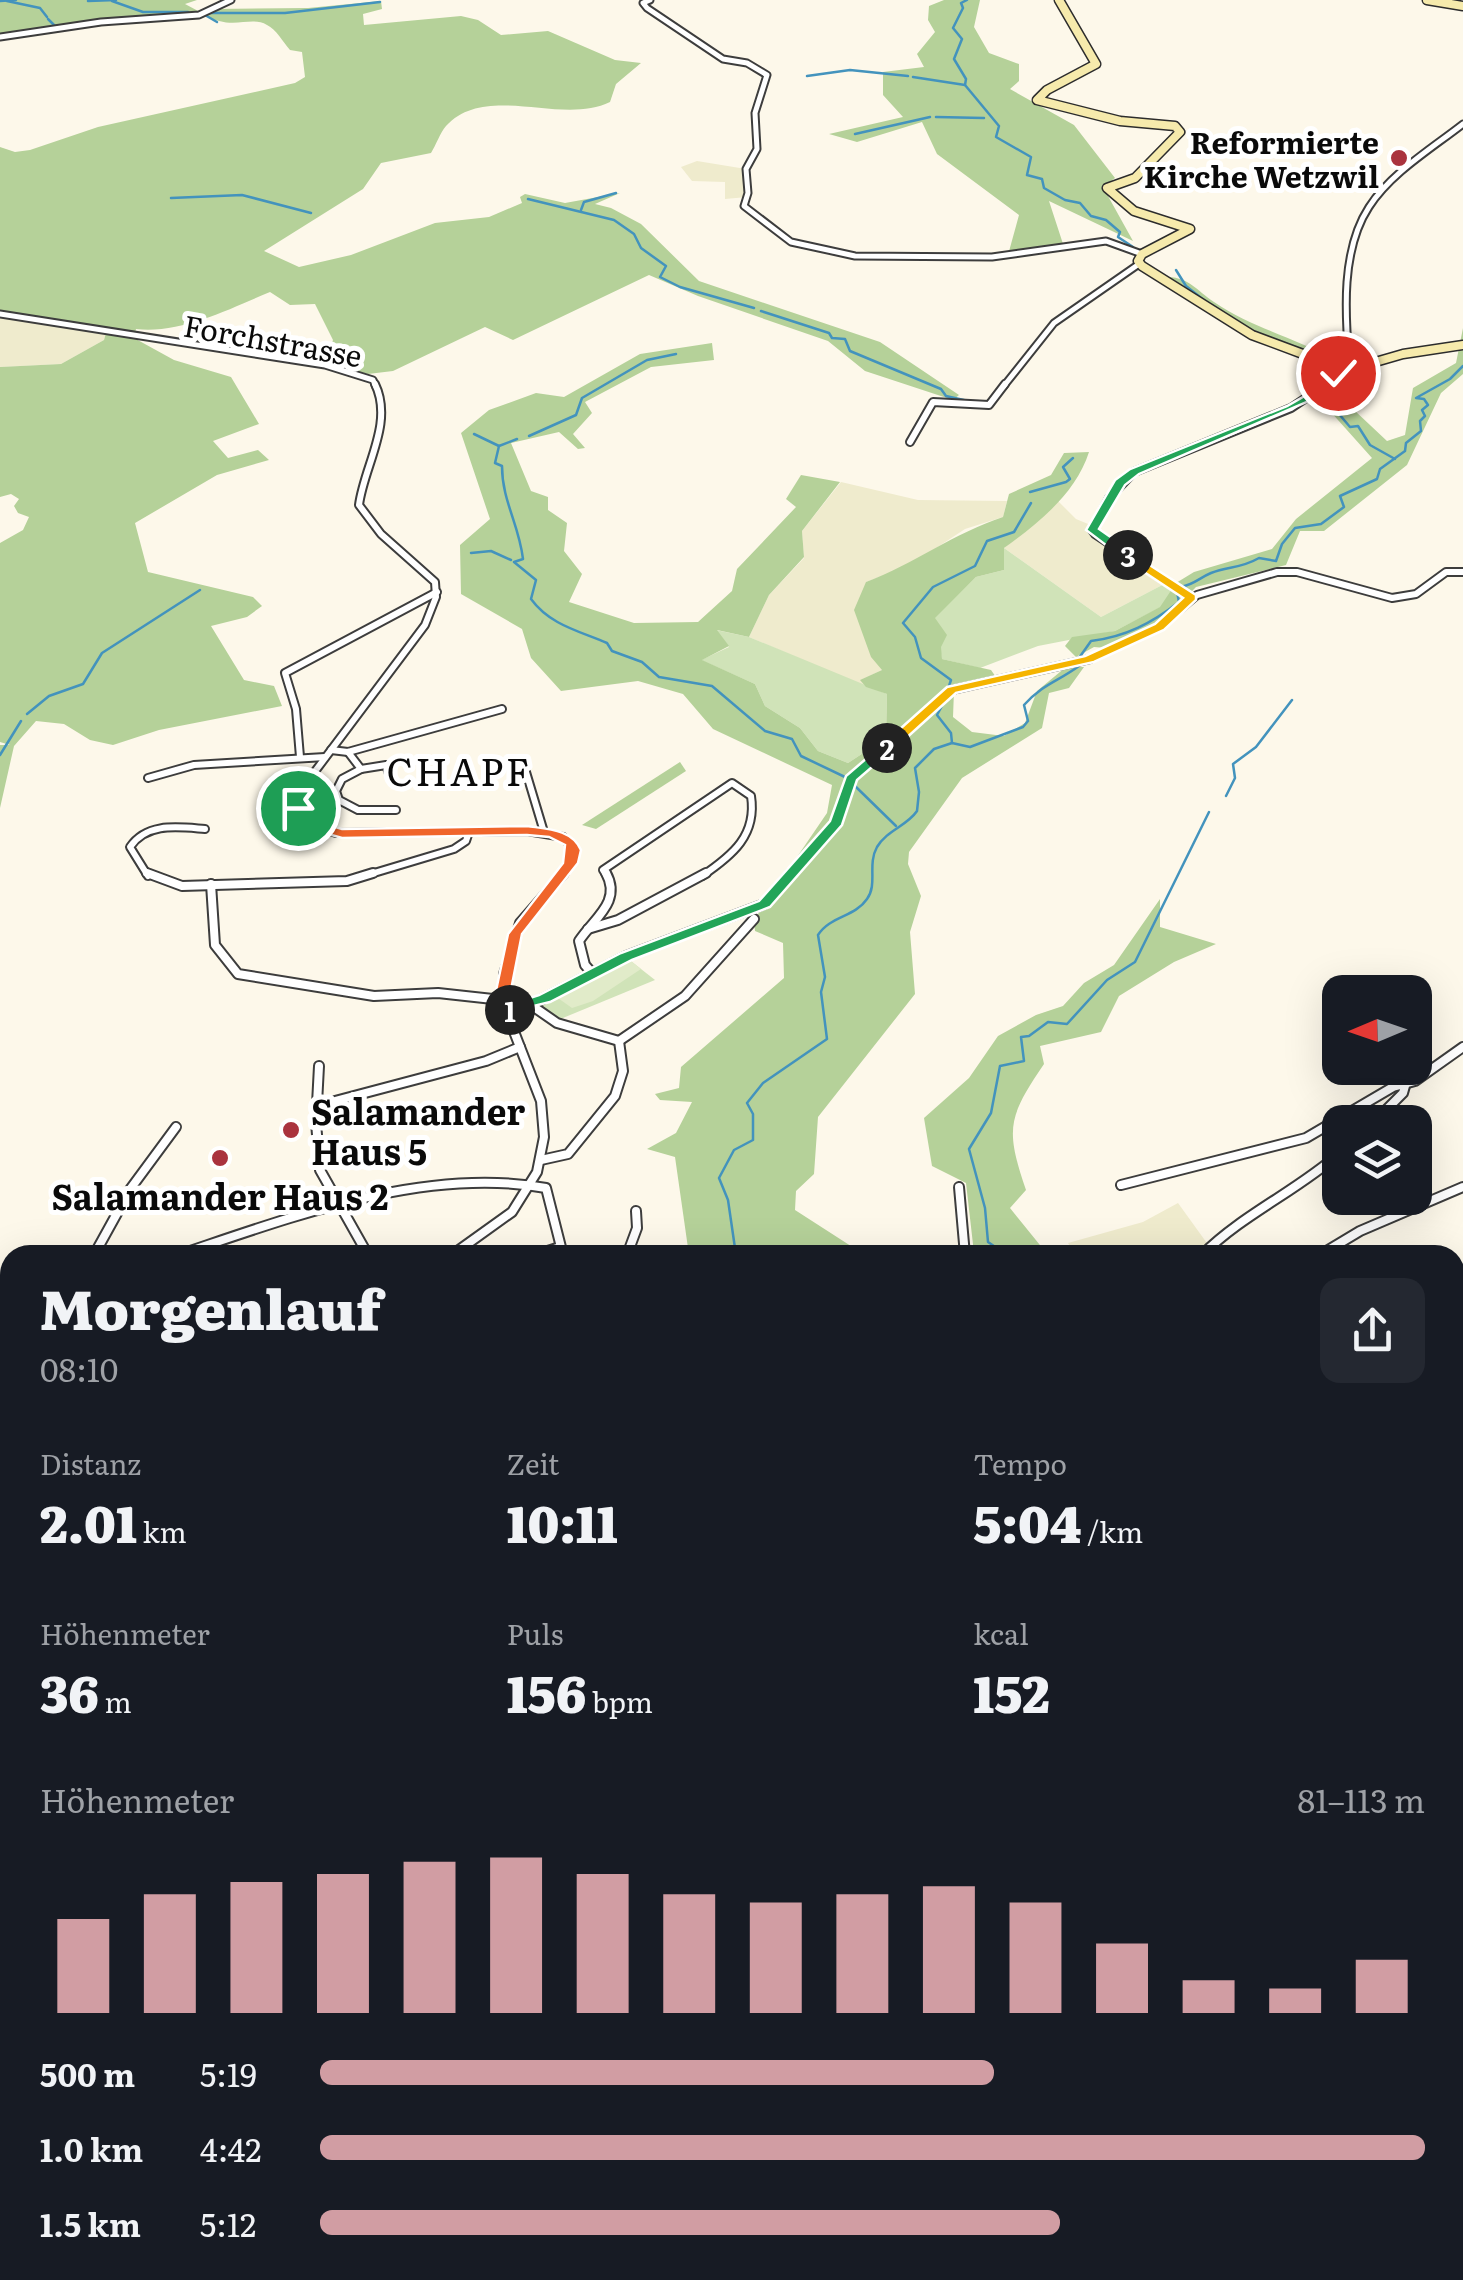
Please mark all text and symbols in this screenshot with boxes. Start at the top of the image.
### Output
place label: Reformierte Kirche Wetzwil [1144,119,1379,197]
marker: Reformierte Kirche Wetzwil [1388,147,1410,169]
street label: Forchstrasse [180,302,366,376]
pin [1296,331,1381,416]
icon: check [1311,346,1366,401]
pin: 3 [1103,530,1153,580]
text: 3 [1120,534,1136,576]
pin: 2 [862,723,912,773]
text: 2 [879,727,895,769]
district label: CHAPF [386,741,532,798]
pin [256,766,341,851]
icon: arrive [271,781,326,836]
north arrow [1322,975,1432,1085]
map controls [1322,975,1432,1215]
pin: 1 [485,985,535,1035]
text: 1 [504,989,516,1031]
place label: Salamander Haus 5 [311,1084,525,1176]
button: layers [1322,1105,1432,1215]
marker: Salamander Haus 5 [280,1119,302,1141]
marker: Salamander Haus 2 [209,1147,231,1169]
place label: Salamander Haus 2 [52,1169,388,1221]
text: Morgenlauf [40,1265,381,1347]
button: share [1320,1278,1425,1383]
text: 08:10 [40,1344,118,1392]
text: Distanz [40,1442,141,1484]
text: Zeit [507,1442,559,1484]
text: Tempo [973,1442,1067,1484]
text: 2.01 [40,1484,137,1558]
text: 10:11 [507,1484,618,1558]
text: 5:04 [973,1484,1081,1558]
text: km [137,1510,187,1552]
text: /km [1081,1510,1143,1552]
text: Höhenmeter [40,1612,210,1654]
text: Puls [507,1612,563,1654]
text: kcal [973,1612,1029,1654]
text: 36 [40,1654,99,1728]
text: 156 [507,1654,586,1728]
text: 152 [973,1654,1050,1728]
text: m [99,1680,132,1722]
text: bpm [586,1680,653,1722]
text: Höhenmeter [40,1775,234,1823]
text: 81–113 m [1298,1775,1425,1823]
text: 500 m [40,2049,135,2097]
text: 5:19 [200,2049,257,2097]
text: 1.0 km [40,2124,143,2172]
text: 4:42 [200,2124,262,2172]
text: 1.5 km [40,2199,141,2247]
text: 5:12 [200,2199,256,2247]

